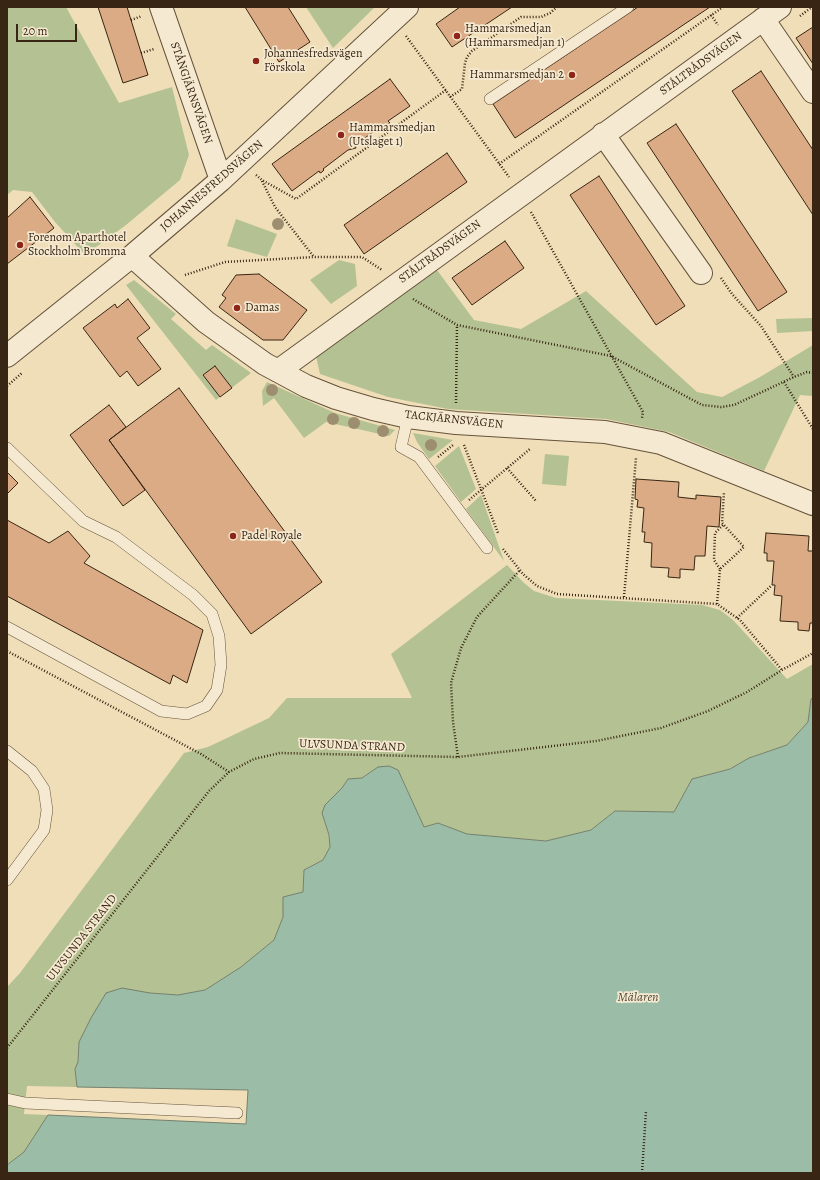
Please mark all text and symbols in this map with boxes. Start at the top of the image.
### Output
scale bar [18,16,79,42]
place label: Hammarsmedjan (Hammarsmedjan 1) [465,22,564,50]
text: 20 m [23,23,47,39]
street label: STÅLTRÅDSVÄGEN [657,29,745,99]
marker: Hammarsmedjan (Hammarsmedjan 1) [452,31,462,41]
street label: STÅNGJÄRNSVÄGEN [167,40,215,146]
place label: Johannesfredsvägen Förskola [264,47,363,75]
marker: Johannesfredsvägen Förskola [251,56,261,66]
place label: Hammarsmedjan 2 [470,68,564,82]
marker: Hammarsmedjan 2 [567,70,577,80]
place label: Hammarsmedjan (Utslaget 1) [349,121,435,149]
marker: Hammarsmedjan (Utslaget 1) [336,130,346,140]
street label: JOHANNESFREDSVÄGEN [158,137,266,235]
street label: STÅLTRÅDSVÄGEN [396,217,484,287]
place label: Forenom Aparthotel Stockholm Bromma [28,231,126,259]
marker: Forenom Aparthotel Stockholm Bromma [15,240,25,250]
place label: Damas [245,301,279,315]
marker: Damas [232,303,242,313]
street label: TACKJÄRNSVÄGEN [404,408,504,432]
place label: Padel Royale [241,529,302,543]
marker: Padel Royale [228,531,238,541]
street label: ULVSUNDA STRAND [299,737,405,755]
street label: ULVSUNDA STRAND [44,892,120,984]
water label: Mälaren [617,990,659,1006]

